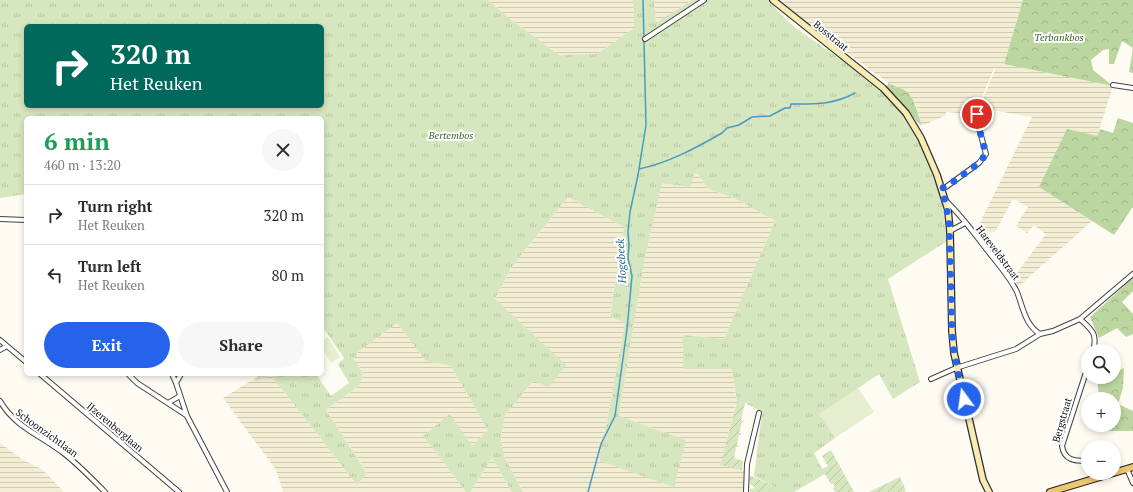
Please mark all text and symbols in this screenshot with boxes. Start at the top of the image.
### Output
street label: Bosstraat [811,18,852,54]
park label: Terbankbos [1034,31,1084,44]
text: 320 m [110,35,191,72]
icon: right [44,40,96,92]
text: Het Reuken [110,71,203,95]
pin [960,97,994,131]
icon: arrive [966,103,988,125]
text: 6 min [44,125,110,157]
button: close [262,129,304,171]
park label: Bertembos [428,129,473,142]
text: 460 m · 13:20 [44,156,121,174]
text: Turn right [78,196,153,216]
icon: right [44,204,66,226]
text: 320 m [263,205,304,225]
text: Het Reuken [78,216,145,234]
street label: Hareveldstraat [973,223,1023,283]
water label: Hogebeek [613,237,629,285]
text: Turn left [78,256,142,276]
icon: left [44,264,66,286]
text: 80 m [271,265,304,285]
text: Het Reuken [78,276,145,294]
button: Exit [44,322,170,368]
button: Share [178,322,304,368]
map controls [1081,344,1121,480]
button: search [1081,344,1121,384]
position arrow [943,378,985,420]
button: + [1081,392,1121,432]
street label: Bergstraat [1049,396,1075,444]
street label: IJzerenberglaan [84,399,146,455]
street label: Schoonzichtlaan [13,406,81,460]
button: − [1081,440,1121,480]

